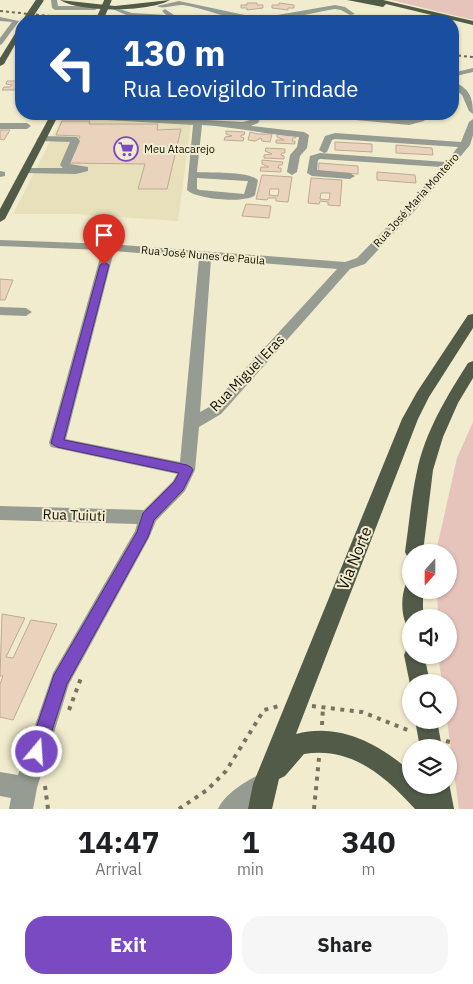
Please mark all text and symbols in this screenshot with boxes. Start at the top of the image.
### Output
text: 130 m [123,30,226,76]
icon: left [40,35,105,100]
text: Rua Leovigildo Trindade [123,74,358,103]
supermarket icon: Meu Atacarejo [113,136,139,162]
place label: Meu Atacarejo [144,142,215,156]
street label: Rua José Maria Monteiro [370,150,462,250]
pin [83,214,125,265]
icon: arrive [90,221,118,249]
street label: Rua José Nunes de Paula [140,243,266,267]
street label: Rua Miguel Eras [206,331,288,415]
street label: Rua Tuiuti [42,505,106,525]
street label: Via Norte [332,523,376,593]
north arrow [402,544,458,599]
map controls [402,544,457,794]
button: sound [402,609,457,664]
button: search [402,674,457,729]
position arrow [10,725,62,777]
button: layers [402,739,457,794]
text: 14:47 [78,822,159,861]
text: 1 [241,822,259,861]
text: 340 [341,822,395,861]
text: Arrival [95,859,142,879]
text: min [237,859,264,879]
text: m [361,859,375,879]
button: Exit [25,916,232,974]
button: Share [242,916,448,974]

